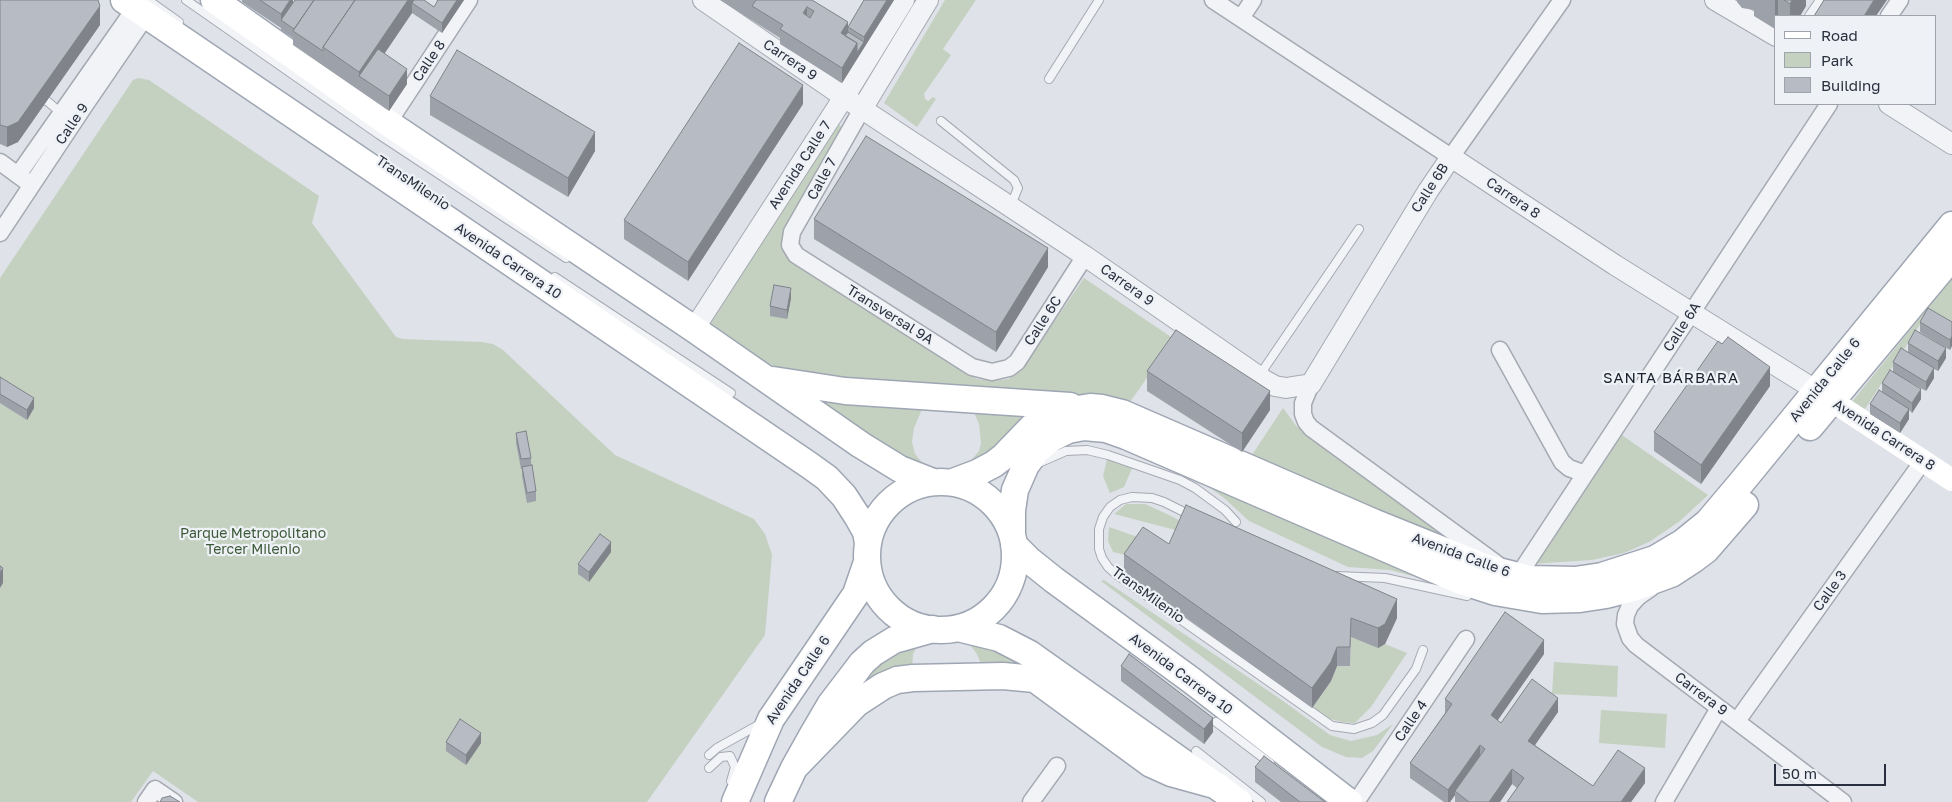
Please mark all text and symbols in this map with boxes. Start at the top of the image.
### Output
legend [1774,15,1937,105]
text: Road [1821,26,1858,44]
street label: Carrera 9 [760,36,820,84]
street label: Calle 8 [409,37,449,85]
text: Park [1821,51,1853,69]
text: Building [1821,76,1881,94]
street label: Calle 9 [52,100,92,148]
street label: Avenida Calle 7 [765,118,835,212]
street label: TransMilenio [373,152,453,214]
street label: Calle 7 [804,155,840,203]
street label: Calle 6B [1408,160,1452,216]
street label: Carrera 8 [1483,174,1543,222]
street label: Avenida Carrera 10 [451,219,565,303]
street label: Carrera 9 [1097,260,1157,310]
street label: Transversal 9A [844,282,936,348]
street label: Calle 6C [1021,293,1065,349]
street label: Calle 6A [1660,299,1704,355]
street label: Avenida Calle 6 [1786,335,1864,425]
district label: SANTA BÁRBARA [1601,369,1741,387]
street label: Avenida Carrera 8 [1830,396,1938,474]
park label: Parque Metropolitano Tercer Milenio [180,526,326,558]
street label: Avenida Calle 6 [1410,530,1512,580]
street label: TransMilenio [1108,563,1188,627]
street label: Calle 3 [1810,567,1850,615]
street label: Avenida Carrera 10 [1126,630,1236,718]
street label: Avenida Calle 6 [762,633,834,727]
street label: Carrera 9 [1671,669,1731,719]
street label: Calle 4 [1391,697,1431,745]
scale bar [1777,754,1890,786]
text: 50 m [1782,764,1817,782]

